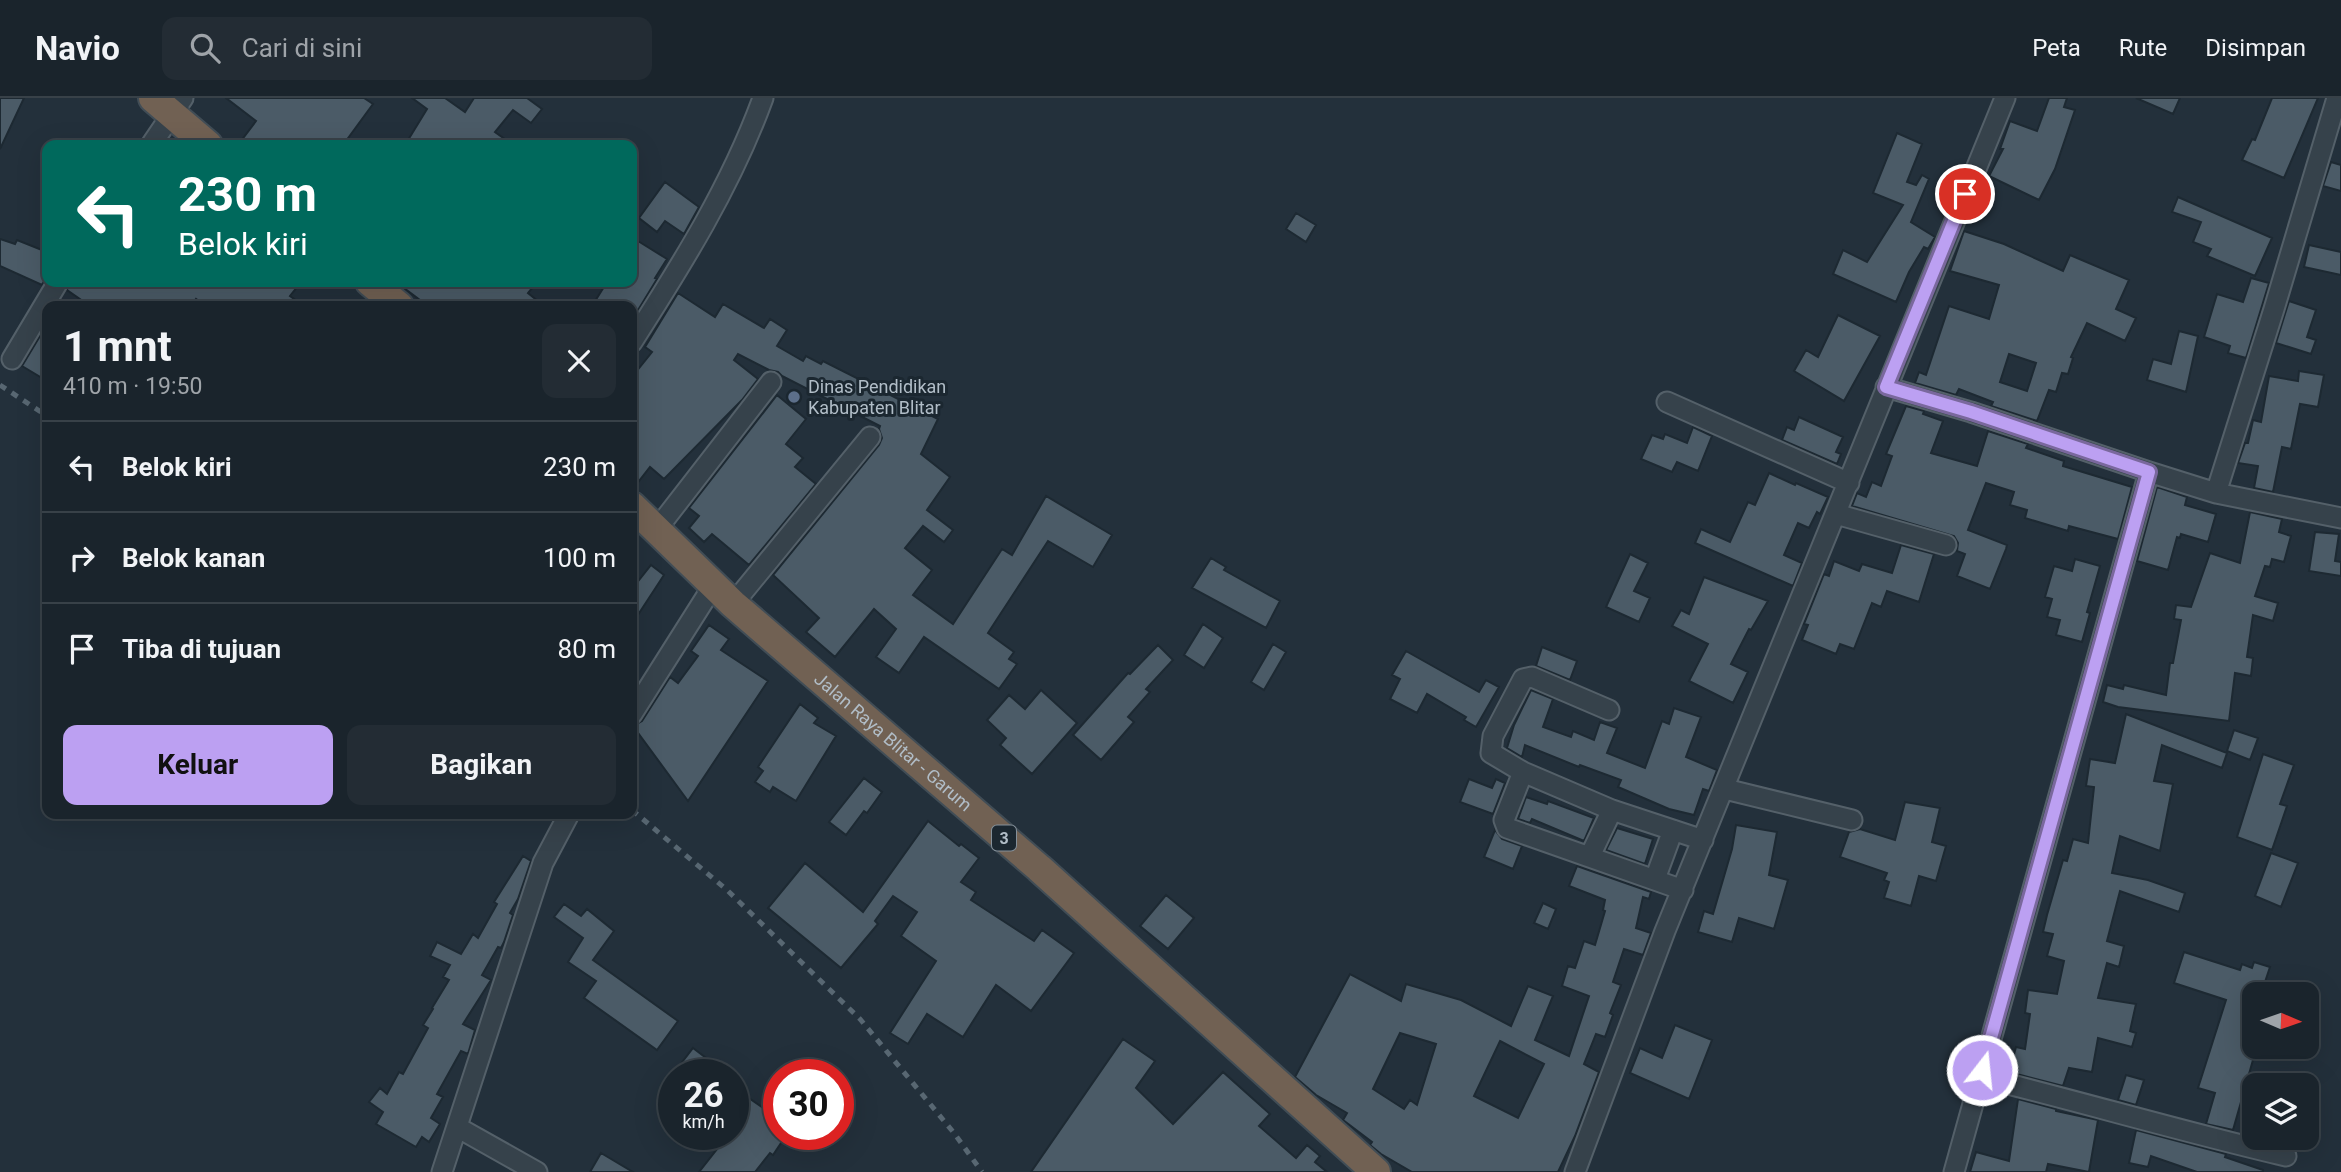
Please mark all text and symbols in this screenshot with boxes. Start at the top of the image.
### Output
search box [162,17,652,80]
text: Navio [35,29,120,68]
icon: search [186,29,224,67]
text: Cari di sini [242,33,362,63]
text: Peta [2032,34,2081,62]
text: Rute [2119,34,2167,62]
text: Disimpan [2205,34,2306,62]
pin [1935,164,1995,224]
text: 230 m [178,166,317,223]
icon: left [63,168,154,259]
icon: arrive [1946,175,1984,213]
text: Belok kiri [178,225,308,263]
text: 1 mnt [63,322,172,371]
button: close [542,324,616,398]
text: 410 m · 19:50 [63,373,202,400]
place label: Dinas Pendidikan Kabupaten Blitar [808,376,946,418]
marker: Dinas Pendidikan Kabupaten Blitar [786,389,802,405]
icon: left [63,448,101,486]
text: Belok kiri [122,452,232,482]
text: 230 m [543,452,616,482]
icon: right [63,539,101,577]
text: Belok kanan [122,543,265,573]
text: 100 m [543,543,616,573]
icon: arrive [63,630,101,668]
text: Tiba di tujuan [122,634,281,664]
text: 80 m [558,634,616,664]
street label: Jalan Raya Blitar - Garum [810,668,976,815]
button: Keluar [63,725,333,805]
button: Bagikan [347,725,616,805]
road number: 3 [992,825,1016,850]
north arrow [2242,982,2319,1059]
map controls [2242,982,2319,1150]
position arrow [1945,1033,2019,1107]
speed limit sign: 30 [763,1059,854,1150]
button: layers [2242,1073,2319,1150]
text: 26 [683,1075,724,1116]
text: km/h [682,1111,725,1132]

